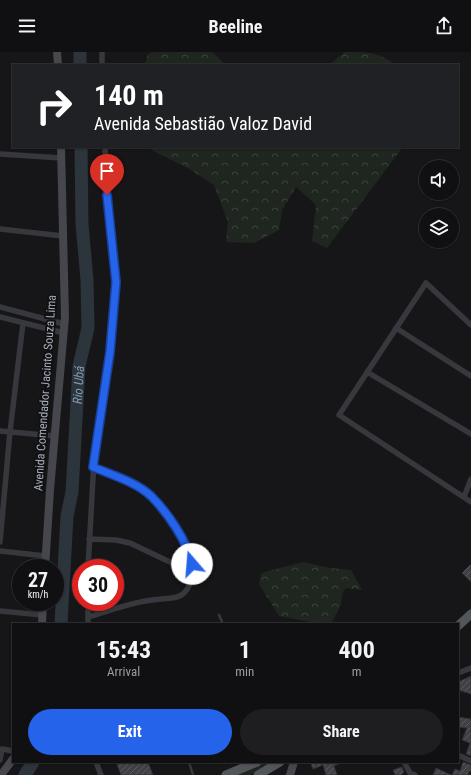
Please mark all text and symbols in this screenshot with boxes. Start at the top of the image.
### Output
icon: menu [16,15,38,37]
icon: share [433,15,455,37]
text: Beeline [209,16,262,37]
text: 140 m [94,79,164,112]
icon: right [28,80,80,132]
text: Avenida Sebastião Valoz David [94,113,312,134]
pin [90,154,124,195]
icon: arrive [96,160,118,182]
map controls [419,160,459,248]
button: sound [419,160,459,200]
button: layers [419,208,459,248]
street label: Avenida Comendador Jacinto Souza Lima [31,294,59,492]
water label: Rio Ubá [69,364,87,404]
position arrow [171,543,213,585]
speed limit sign: 30 [72,559,124,611]
text: 27 [28,568,48,592]
text: km/h [28,589,48,600]
text: 15:43 [96,636,151,664]
text: 1 [239,636,251,664]
text: 400 [338,636,375,664]
text: Arrival [107,664,140,679]
text: min [235,664,254,679]
text: m [352,664,362,679]
button: Exit [28,709,232,755]
button: Share [240,709,443,755]

